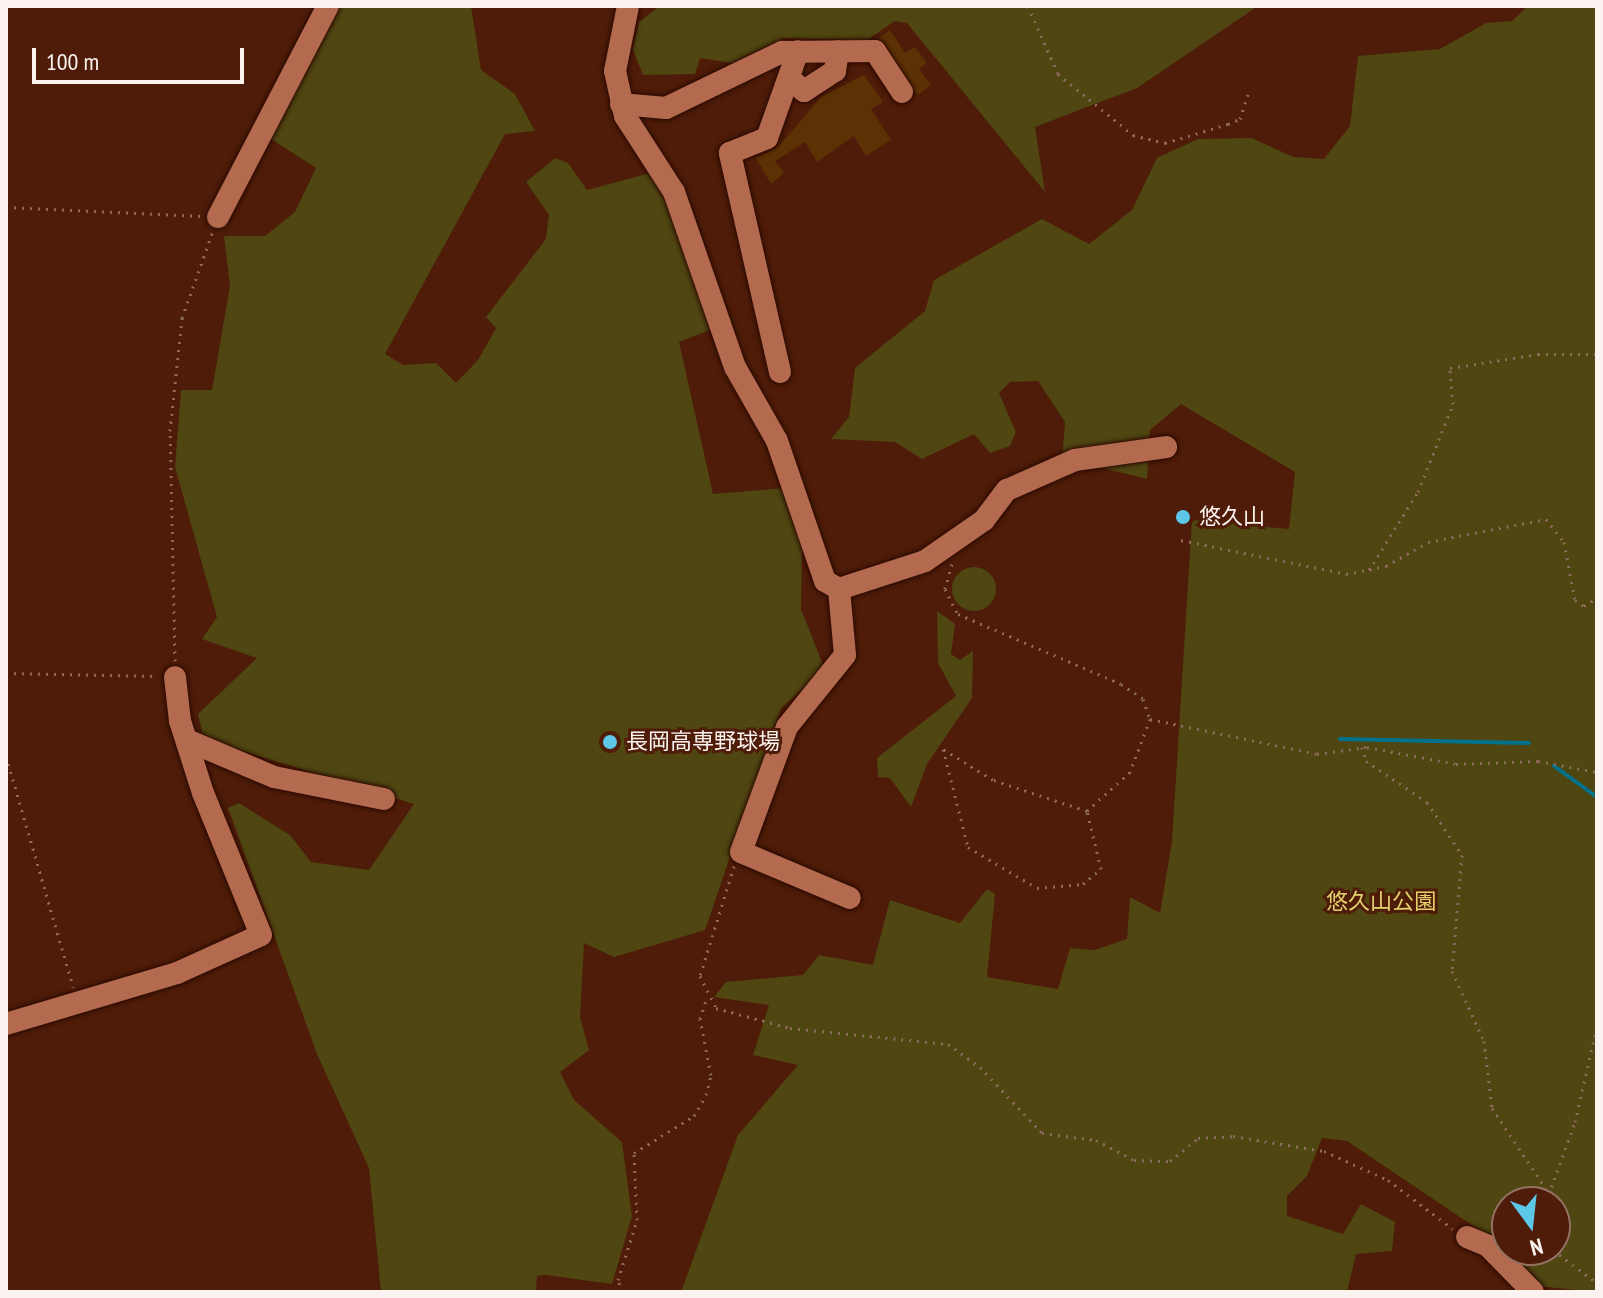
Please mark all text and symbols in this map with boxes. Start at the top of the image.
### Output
scale bar [36,32,248,82]
text: 100 m [46,46,99,77]
place label: 悠久山 [1199,504,1265,530]
marker: 悠久山 [1174,508,1192,526]
place label: 長岡高専野球場 [626,729,780,755]
marker: 長岡高専野球場 [601,733,619,751]
park label: 悠久山公園 [1326,889,1436,915]
north arrow [1491,1186,1571,1266]
text: N [1527,1232,1546,1262]

